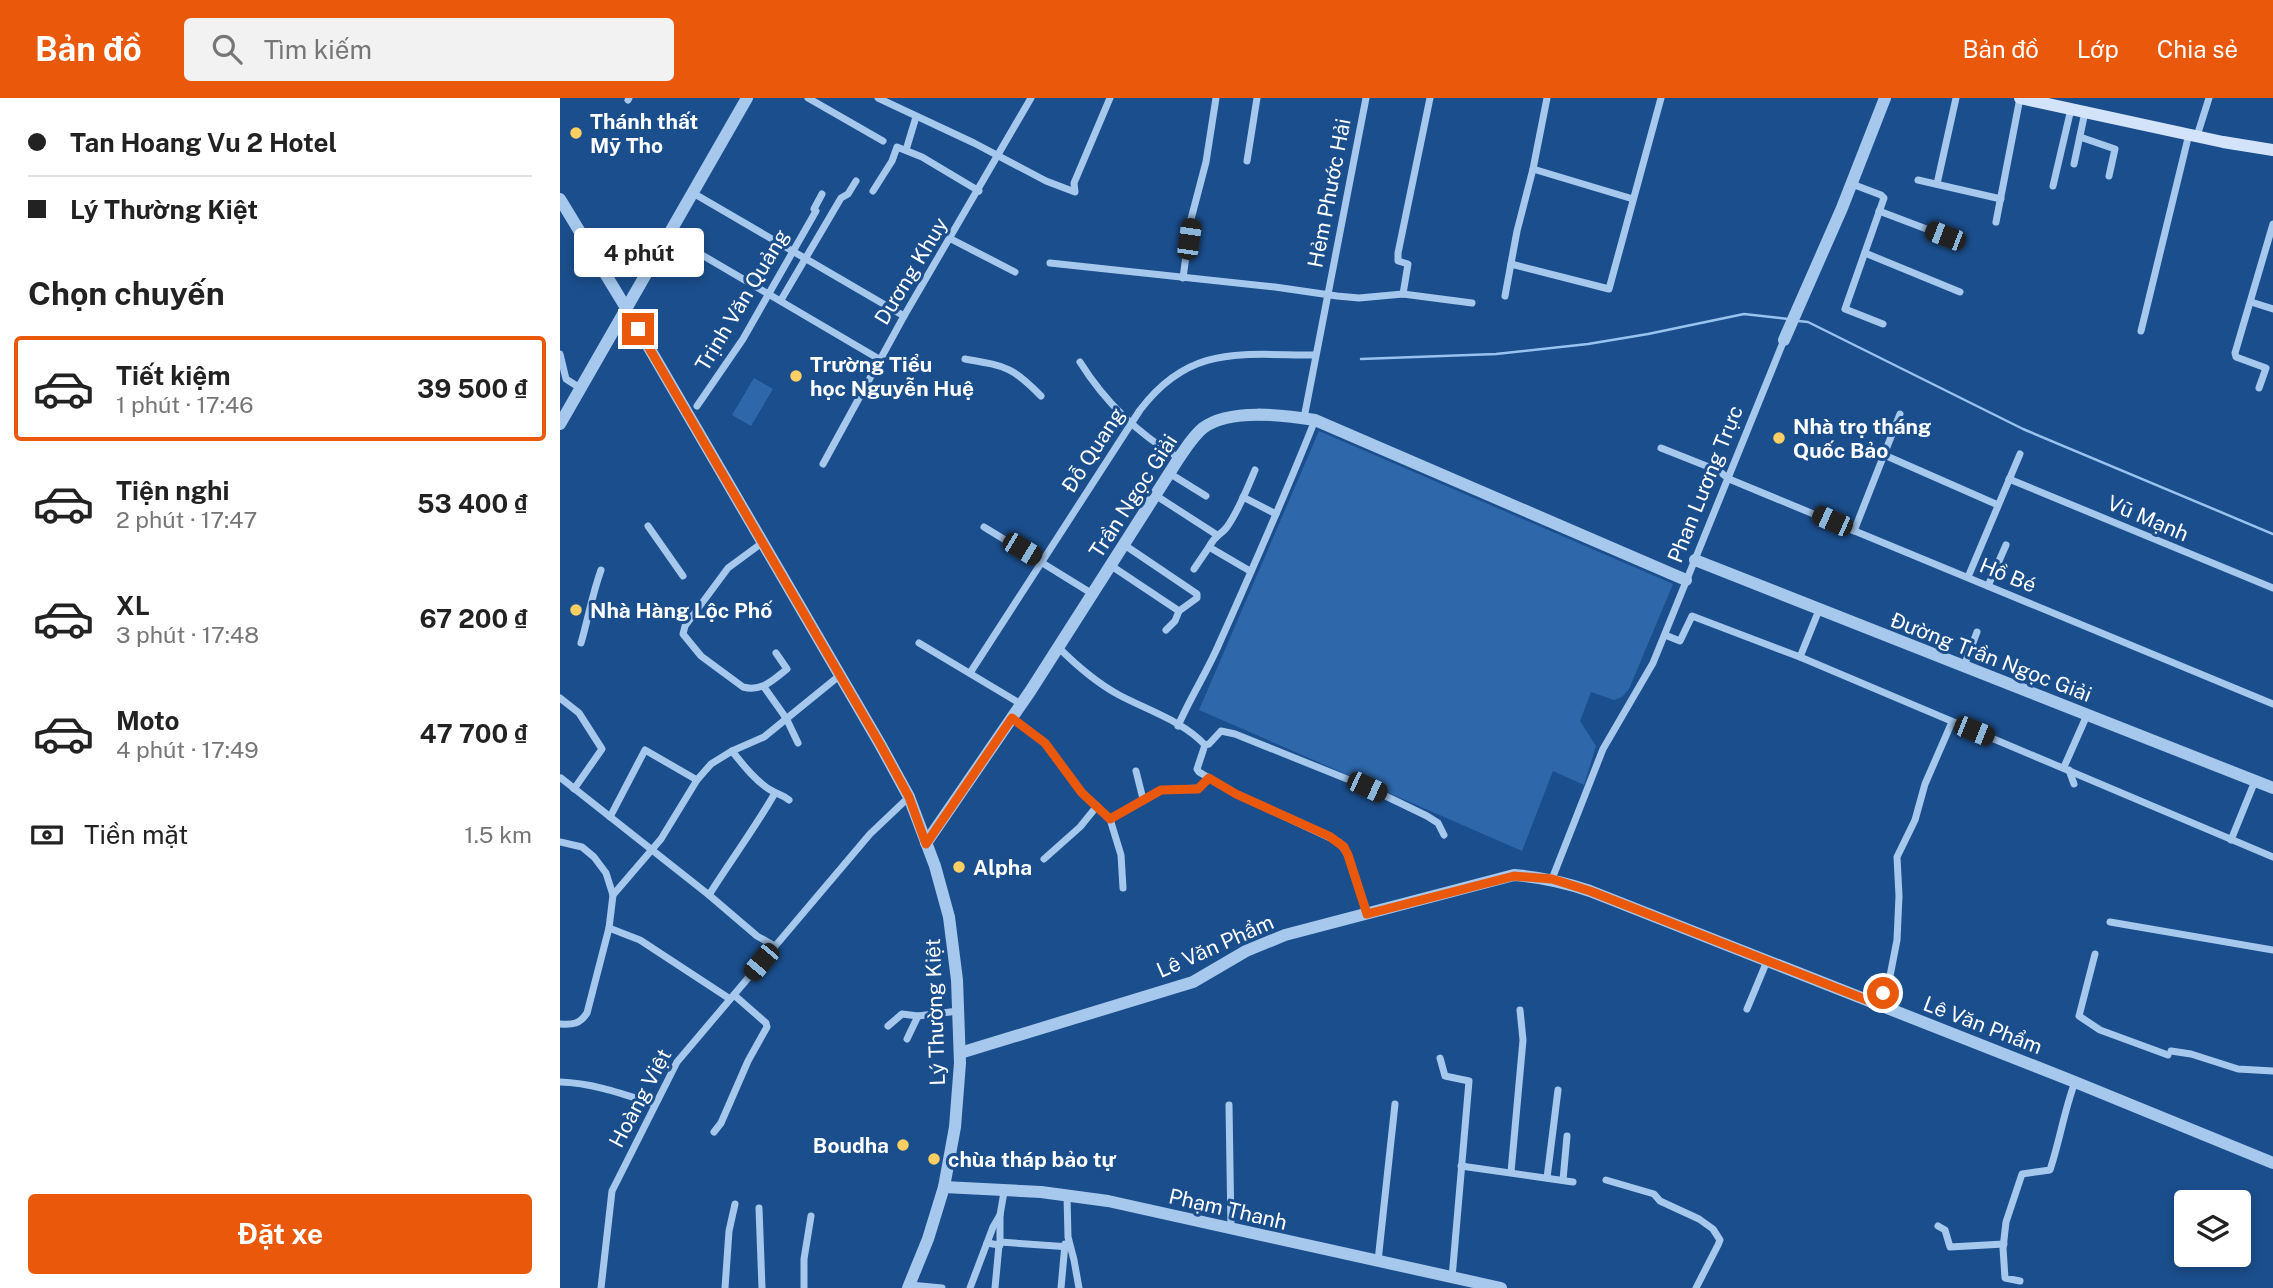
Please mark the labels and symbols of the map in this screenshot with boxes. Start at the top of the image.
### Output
place label: Thánh thất Mỹ Tho [590,109,698,158]
street label: Hẻm Phước Hải [1302,116,1356,270]
marker: Thánh thất Mỹ Tho [568,125,584,141]
street label: Dương Khuy [869,213,953,329]
car [1176,217,1203,261]
car [1922,219,1969,253]
street label: Trịnh Văn Quảng [690,225,794,375]
callout: 4 phút [573,228,703,276]
route end [622,313,654,345]
place label: Trường Tiểu học Nguyễn Huệ [810,352,974,401]
marker: Trường Tiểu học Nguyễn Huệ [788,368,804,384]
street label: Phan Lương Trực [1662,402,1748,566]
street label: Đỗ Quang [1056,403,1130,497]
place label: Nhà trọ tháng Quốc Bảo [1793,414,1931,463]
street label: Trần Ngọc Giải [1084,429,1182,563]
marker: Nhà trọ tháng Quốc Bảo [1771,430,1787,446]
street label: Vũ Mạnh [2104,490,2192,546]
car [1809,503,1856,539]
car [999,529,1046,569]
street label: Hồ Bé [1976,552,2040,598]
place label: Nhà Hàng Lộc Phố [590,598,773,623]
marker: Nhà Hàng Lộc Phố [568,602,584,618]
street label: Đường Trần Ngọc Giải [1887,607,2095,707]
car [1951,713,1998,749]
car [1344,769,1391,805]
place label: Alpha [973,855,1032,880]
marker: Alpha [951,859,967,875]
street label: Lê Văn Phẩm [1153,909,1277,983]
street label: Lý Thường Kiệt [920,938,950,1086]
car [740,939,783,985]
route start [1867,977,1899,1009]
street label: Lê Văn Phẩm [1920,991,2046,1059]
street label: Hoàng Việt [604,1044,676,1152]
place label: Boudha [813,1133,889,1158]
marker: Boudha [895,1137,911,1153]
place label: chùa tháp bảo tự [948,1147,1116,1172]
marker: chùa tháp bảo tự [926,1151,942,1167]
street label: Phạm Thanh [1166,1183,1290,1235]

